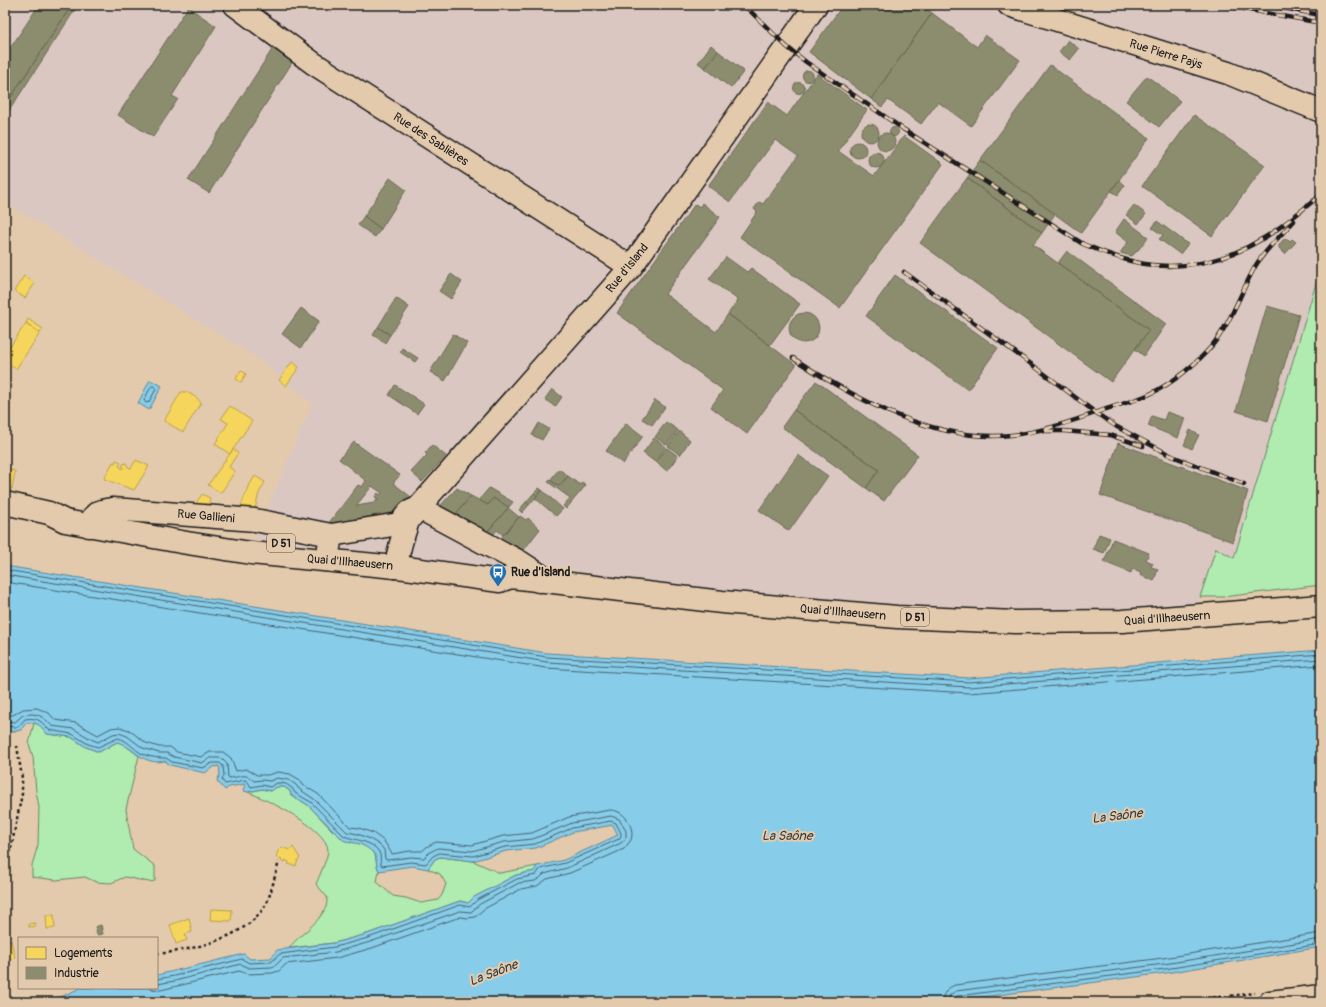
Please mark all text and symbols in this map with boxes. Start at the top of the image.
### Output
street label: Rue Pierre Paÿs [1128,36,1205,73]
street label: Rue des Sablières [390,110,472,170]
street label: Rue d'Island [603,240,652,296]
street label: Rue Gallieni [177,507,235,526]
road number: D 51 [267,534,295,552]
street label: Quai d'Illhaeusern [306,551,394,574]
bus stop icon: Rue d'Island [488,562,508,587]
place label: Rue d'Island [511,565,570,580]
street label: Quai d'Illhaeusern [799,601,887,624]
road number: D 51 [901,608,929,626]
street label: Quai d'Illhaeusern [1123,608,1211,629]
water label: La Saône [1091,805,1145,827]
water label: La Saône [762,828,814,844]
legend [18,937,158,989]
text: Logements [54,946,113,961]
water label: La Saône [467,956,521,989]
text: Industrie [54,966,99,981]

